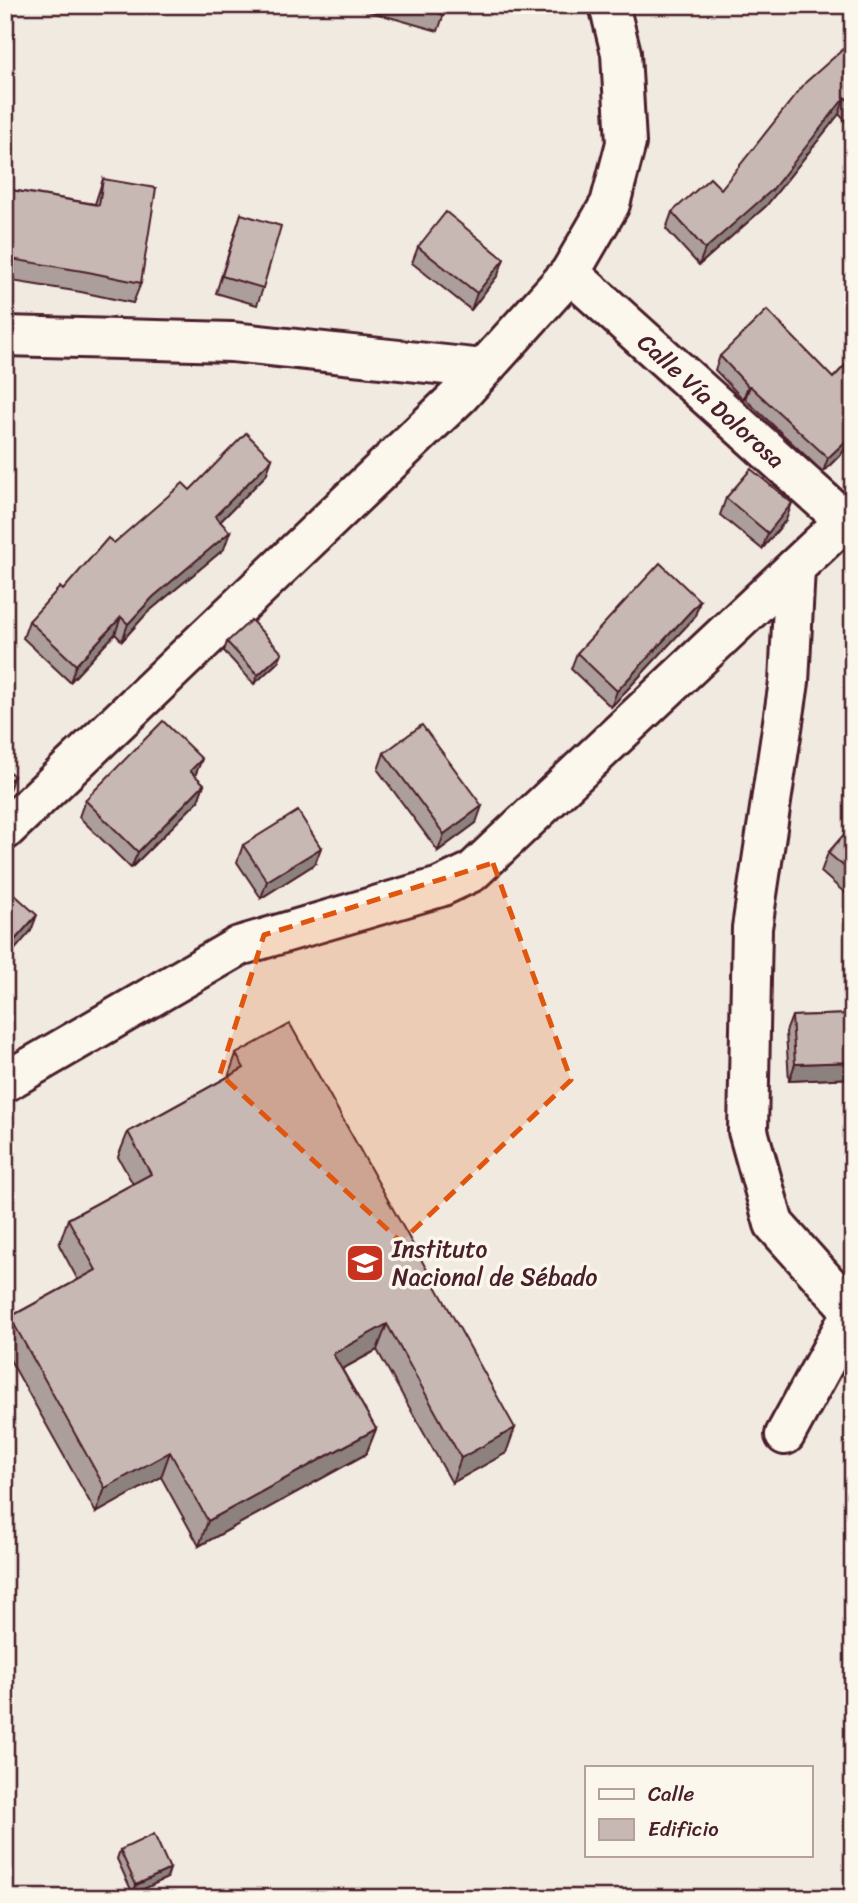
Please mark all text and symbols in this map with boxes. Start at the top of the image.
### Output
street label: Calle Vía Dolorosa [627,323,795,479]
place label: Instituto Nacional de Sébado [391,1228,598,1298]
school or university icon: Instituto Nacional de Sébado [344,1242,386,1284]
legend [585,1766,812,1857]
text: Calle [648,1775,695,1813]
text: Edificio [648,1810,719,1848]

